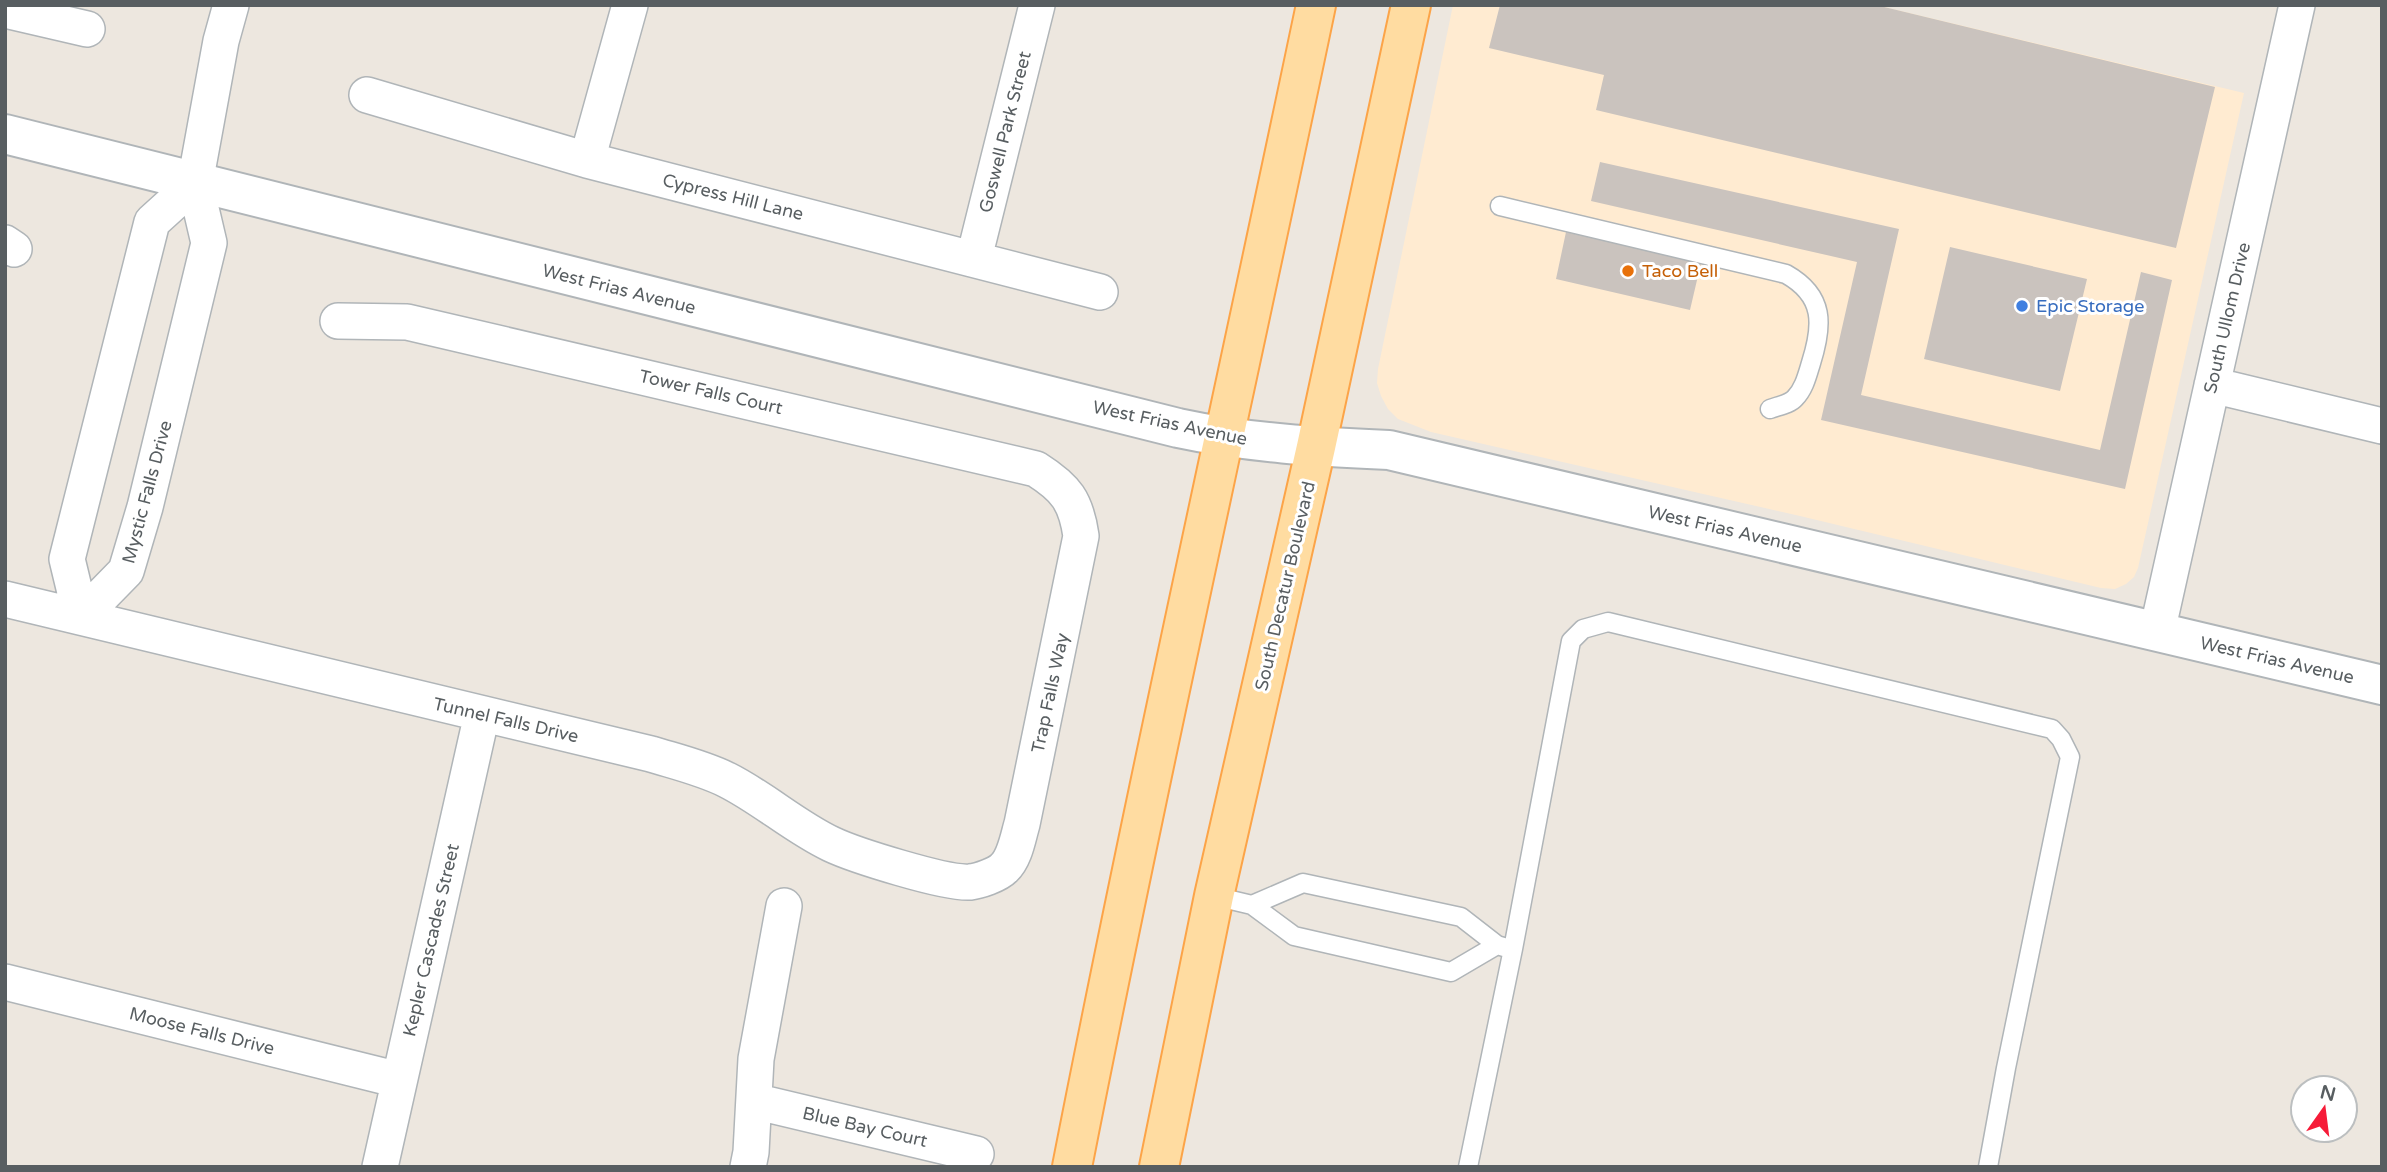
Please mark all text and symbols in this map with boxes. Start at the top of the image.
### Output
street label: Goswell Park Street [974,49,1036,215]
street label: Cypress Hill Lane [660,169,806,225]
street label: South Ullom Drive [2199,240,2255,396]
street label: West Frias Avenue [540,259,698,319]
place label: Taco Bell [1642,260,1718,282]
marker: Taco Bell [1620,263,1636,279]
place label: Epic Storage [2036,295,2144,317]
marker: Epic Storage [2014,298,2030,314]
street label: Tower Falls Court [637,365,785,419]
street label: West Frias Avenue [1091,396,1249,450]
street label: Mystic Falls Drive [117,418,177,566]
street label: South Decatur Boulevard [1250,479,1320,693]
street label: West Frias Avenue [1646,501,1804,557]
street label: Trap Falls Way [1027,631,1074,755]
street label: West Frias Avenue [2198,632,2356,688]
street label: Tunnel Falls Drive [431,693,581,747]
street label: Kepler Cascades Street [398,841,464,1039]
street label: Moose Falls Drive [127,1002,277,1060]
north arrow [2289,1074,2359,1144]
text: N [2318,1081,2338,1106]
street label: Blue Bay Court [800,1102,930,1152]

